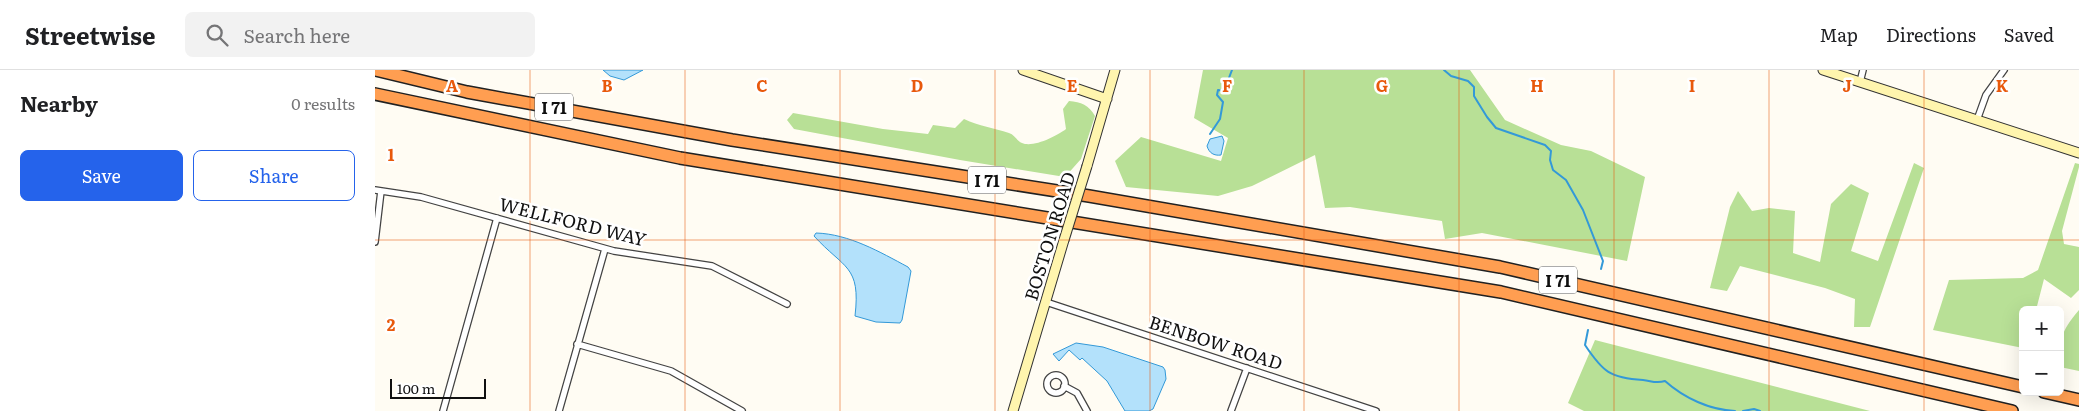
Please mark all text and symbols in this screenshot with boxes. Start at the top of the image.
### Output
search box [185,12,535,57]
text: Streetwise [25,17,155,52]
icon: search [203,21,231,49]
text: Search here [243,21,350,49]
text: Map [1820,21,1858,48]
text: Directions [1886,21,1976,48]
text: Saved [2004,21,2054,48]
text: A [446,73,458,97]
text: B [601,73,613,97]
text: C [756,73,768,97]
text: D [911,73,923,97]
text: E [1067,73,1078,97]
text: F [1222,73,1232,97]
text: G [1376,73,1388,97]
text: H [1530,73,1544,97]
text: I [1689,73,1695,97]
text: J [1842,73,1852,97]
text: K [1996,73,2009,97]
text: Nearby [20,87,98,118]
text: 0 results [291,91,355,115]
road number: I 71 [535,94,573,121]
text: 1 [388,142,395,166]
button: Save [20,150,183,201]
button: Share [193,150,355,201]
road number: I 71 [968,166,1006,194]
street label: BOSTON ROAD [1017,168,1081,304]
street label: WELLFORD WAY [497,190,650,252]
road number: I 71 [1539,266,1577,294]
map controls [2019,306,2064,396]
button: + [2019,306,2064,351]
street label: BENBOW ROAD [1146,308,1286,376]
text: 2 [387,312,396,336]
button: − [2019,351,2064,396]
scale bar [390,376,486,399]
text: 100 m [397,378,435,398]

